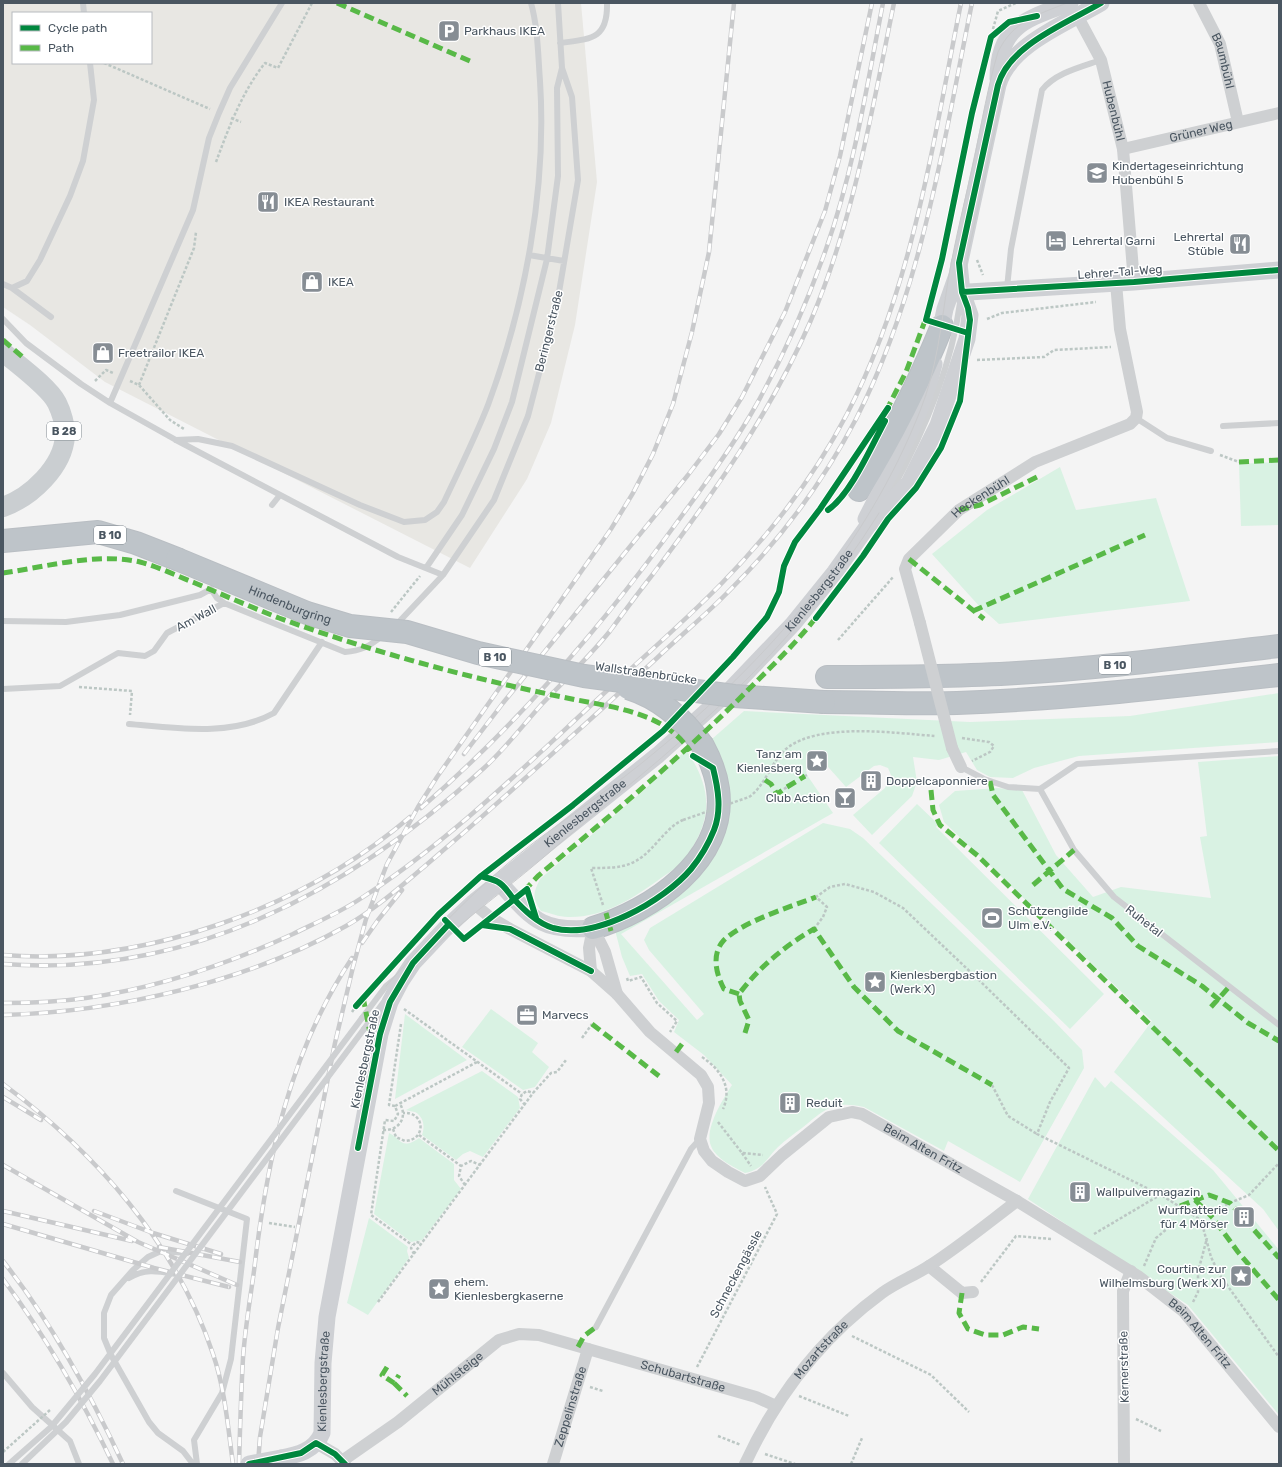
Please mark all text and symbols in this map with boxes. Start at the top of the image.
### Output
legend [12,12,152,64]
parking icon: Parkhaus IKEA [436,18,462,44]
text: Cycle path [48,21,107,35]
place label: Parkhaus IKEA [464,24,545,38]
street label: Baumbühl [1208,30,1237,90]
text: Path [48,41,74,55]
street label: Hubenbühl [1099,79,1128,142]
street label: Grüner Weg [1168,117,1234,145]
place label: Kindertageseinrichtung Hubenbühl 5 [1112,159,1244,187]
school or university icon: Kindertageseinrichtung Hubenbühl 5 [1084,160,1110,186]
restaurant icon: IKEA Restaurant [255,189,281,215]
place label: IKEA Restaurant [284,195,375,209]
hotel icon: Lehrertal Garni [1043,228,1069,254]
place label: Lehrertal Stüble [1173,230,1224,258]
restaurant icon: Lehrertal Stüble [1227,231,1253,257]
place label: Lehrertal Garni [1072,234,1155,248]
street label: Lehrer-Tal-Weg [1077,262,1163,282]
shop icon: IKEA [299,269,325,295]
place label: IKEA [328,275,354,289]
street label: Beringerstraße [532,288,566,373]
shop icon: Freetrailor IKEA [90,340,116,366]
place label: Freetrailor IKEA [118,346,204,360]
road number: B 28 [47,422,81,440]
street label: Heckenbühl [948,473,1012,521]
road number: B 10 [94,526,126,544]
street label: Kienlesbergstraße [782,546,856,635]
street label: Hindenburgring [246,582,333,627]
street label: Am Wall [174,602,218,634]
road number: B 10 [479,648,511,666]
road number: B 10 [1099,656,1131,674]
street label: Wallstraßenbrücke [594,659,698,687]
place label: Tanz am Kienlesberg [737,747,802,775]
place icon: Tanz am Kienlesberg [804,748,830,774]
building icon: Doppelcaponniere [858,768,884,794]
place label: Doppelcaponniere [886,774,988,788]
street label: Kienlesbergstraße [541,776,629,850]
bar icon: Club Action [832,785,858,811]
place label: Club Action [766,791,830,805]
street label: Ruhetal [1123,902,1165,940]
place label: Schützengilde Ulm e.V. [1008,904,1088,932]
sports icon: Schützengilde Ulm e.V. [979,905,1005,931]
place label: Kienlesbergbastion (Werk X) [890,968,997,996]
place icon: Kienlesbergbastion (Werk X) [862,969,888,995]
office icon: Marvecs [514,1002,540,1028]
street label: Kienlesbergstraße [348,1008,382,1110]
place label: Marvecs [542,1008,589,1022]
building icon: Reduit [777,1090,803,1116]
place label: Reduit [806,1096,843,1110]
street label: Beim Alten Fritz [881,1120,965,1176]
building icon: Wallpulvermagazin [1067,1179,1093,1205]
place label: Wallpulvermagazin [1096,1185,1200,1199]
place label: Wurfbatterie für 4 Mörser [1158,1203,1228,1231]
building icon: Wurfbatterie für 4 Mörser [1231,1204,1257,1230]
street label: Schneckengässle [707,1227,765,1320]
place label: Courtine zur Wilhelmsburg (Werk XI) [1099,1262,1226,1290]
place icon: Courtine zur Wilhelmsburg (Werk XI) [1228,1263,1254,1289]
place label: ehem. Kienlesbergkaserne [454,1275,564,1303]
place icon: ehem. Kienlesbergkaserne [426,1276,452,1302]
street label: Beim Alten Fritz [1166,1295,1235,1371]
street label: Mozartstraße [791,1317,851,1382]
street label: Kienlesbergstraße [315,1330,333,1432]
street label: Kernerstraße [1116,1330,1132,1403]
street label: Mühlsteige [429,1349,486,1398]
street label: Schubartstraße [639,1357,727,1395]
street label: Zeppelinstraße [552,1364,589,1449]

